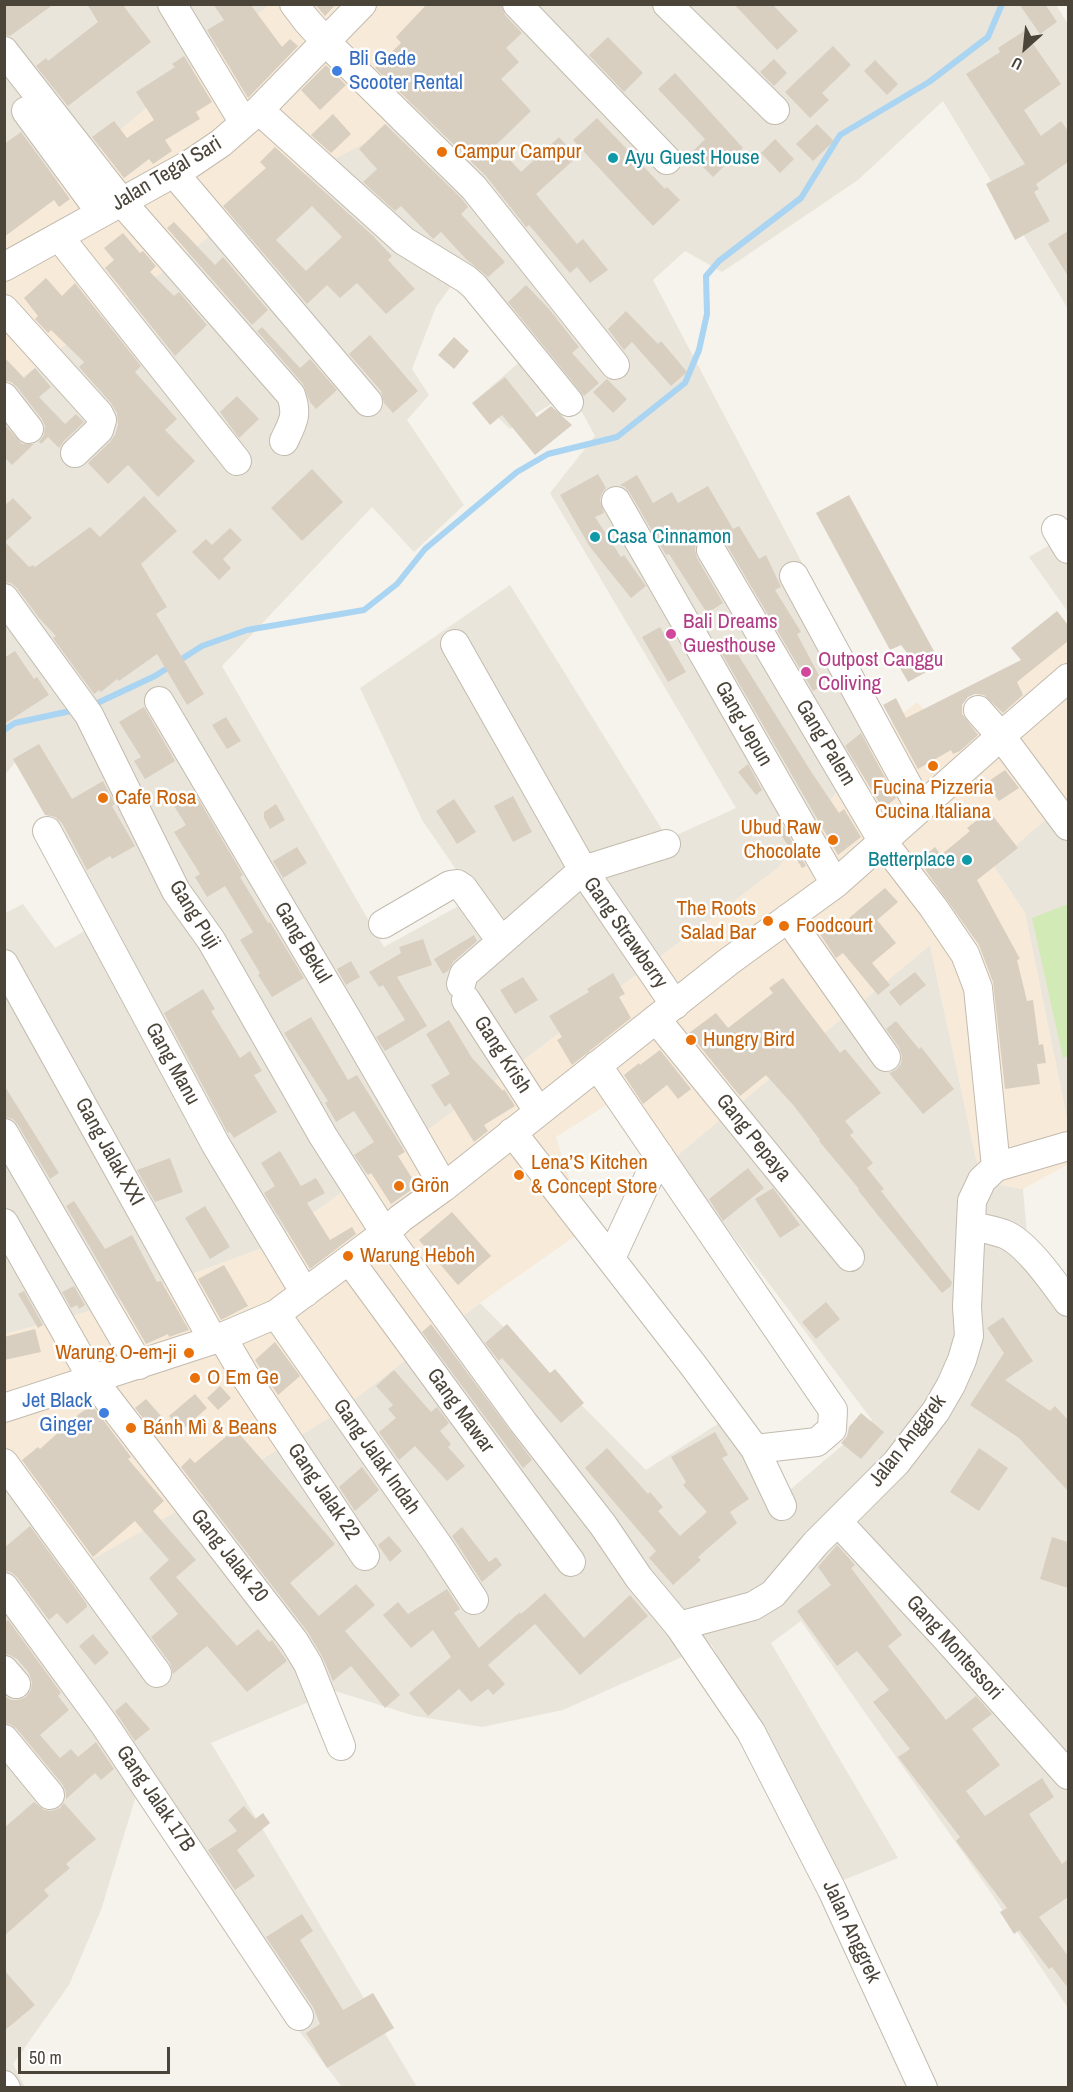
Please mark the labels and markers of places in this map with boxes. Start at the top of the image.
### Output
place label: Bli Gede Scooter Rental [349,46,463,96]
marker: Bli Gede Scooter Rental [330,64,344,78]
place label: Campur Campur [454,139,581,165]
marker: Campur Campur [435,145,449,159]
place label: Ayu Guest House [625,145,760,171]
marker: Ayu Guest House [606,151,620,165]
place label: Casa Cinnamon [607,524,731,550]
marker: Casa Cinnamon [588,530,602,544]
place label: Bali Dreams Guesthouse [683,609,778,659]
marker: Bali Dreams Guesthouse [664,627,678,641]
place label: Outpost Canggu Coliving [818,647,943,697]
marker: Outpost Canggu Coliving [799,665,813,679]
marker: Fucina Pizzeria Cucina Italiana [926,759,940,773]
place label: Fucina Pizzeria Cucina Italiana [873,775,993,825]
place label: Cafe Rosa [115,785,196,811]
marker: Cafe Rosa [96,791,110,805]
place label: Ubud Raw Chocolate [741,815,821,865]
marker: Ubud Raw Chocolate [826,833,840,847]
place label: Betterplace [868,847,955,873]
marker: Betterplace [960,853,974,867]
place label: The Roots Salad Bar [677,896,756,946]
place label: Foodcourt [796,913,873,939]
marker: The Roots Salad Bar [761,914,775,928]
marker: Foodcourt [777,919,791,933]
place label: Hungry Bird [703,1027,795,1053]
marker: Hungry Bird [684,1033,698,1047]
place label: Lena’S Kitchen & Concept Store [531,1150,657,1200]
marker: Lena’S Kitchen & Concept Store [512,1168,526,1182]
place label: Grön [411,1173,449,1199]
marker: Grön [392,1179,406,1193]
place label: Warung Heboh [360,1243,475,1269]
marker: Warung Heboh [341,1249,355,1263]
place label: Warung O-em-ji [55,1340,177,1366]
marker: Warung O-em-ji [182,1346,196,1360]
place label: O Em Ge [207,1365,279,1391]
marker: O Em Ge [188,1371,202,1385]
place label: Jet Black Ginger [22,1388,92,1438]
marker: Jet Black Ginger [97,1406,111,1420]
place label: Bánh Mì & Beans [143,1415,277,1441]
marker: Bánh Mì & Beans [124,1421,138,1435]

